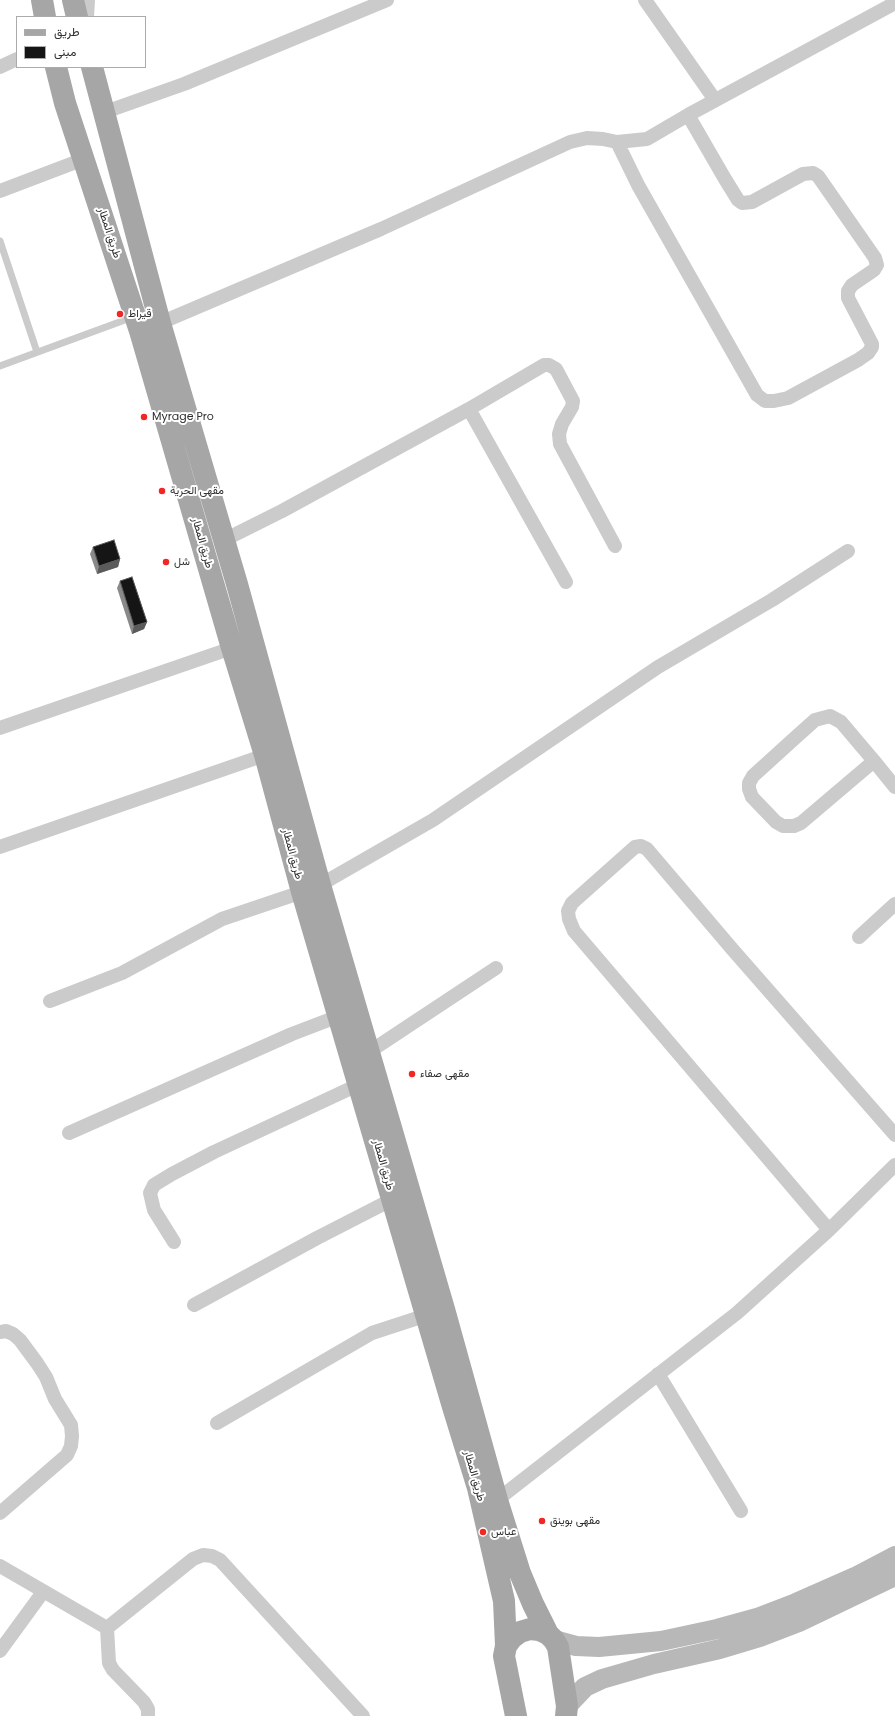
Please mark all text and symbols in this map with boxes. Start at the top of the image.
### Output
legend [16,16,146,68]
text: طريق [54,23,79,40]
text: مبنى [54,43,76,60]
street label: طريق المطار [95,206,123,260]
place label: قيراط [128,307,152,321]
marker: قيراط [115,309,125,319]
place label: Myrage Pro [152,410,214,424]
marker: Myrage Pro [139,412,149,422]
place label: مقهى الحرية [170,484,224,498]
marker: مقهى الحرية [157,486,167,496]
street label: طريق المطار [188,516,216,570]
place label: شل [174,555,190,569]
marker: شل [161,557,171,567]
street label: طريق المطار [279,827,305,881]
place label: مقهى صفاء [420,1067,469,1081]
marker: مقهى صفاء [407,1069,417,1079]
street label: طريق المطار [369,1138,397,1192]
street label: طريق المطار [460,1449,488,1503]
place label: مقهى بوينق [550,1514,600,1528]
marker: مقهى بوينق [537,1516,547,1526]
place label: عباس [491,1525,516,1539]
marker: عباس [478,1527,488,1537]

